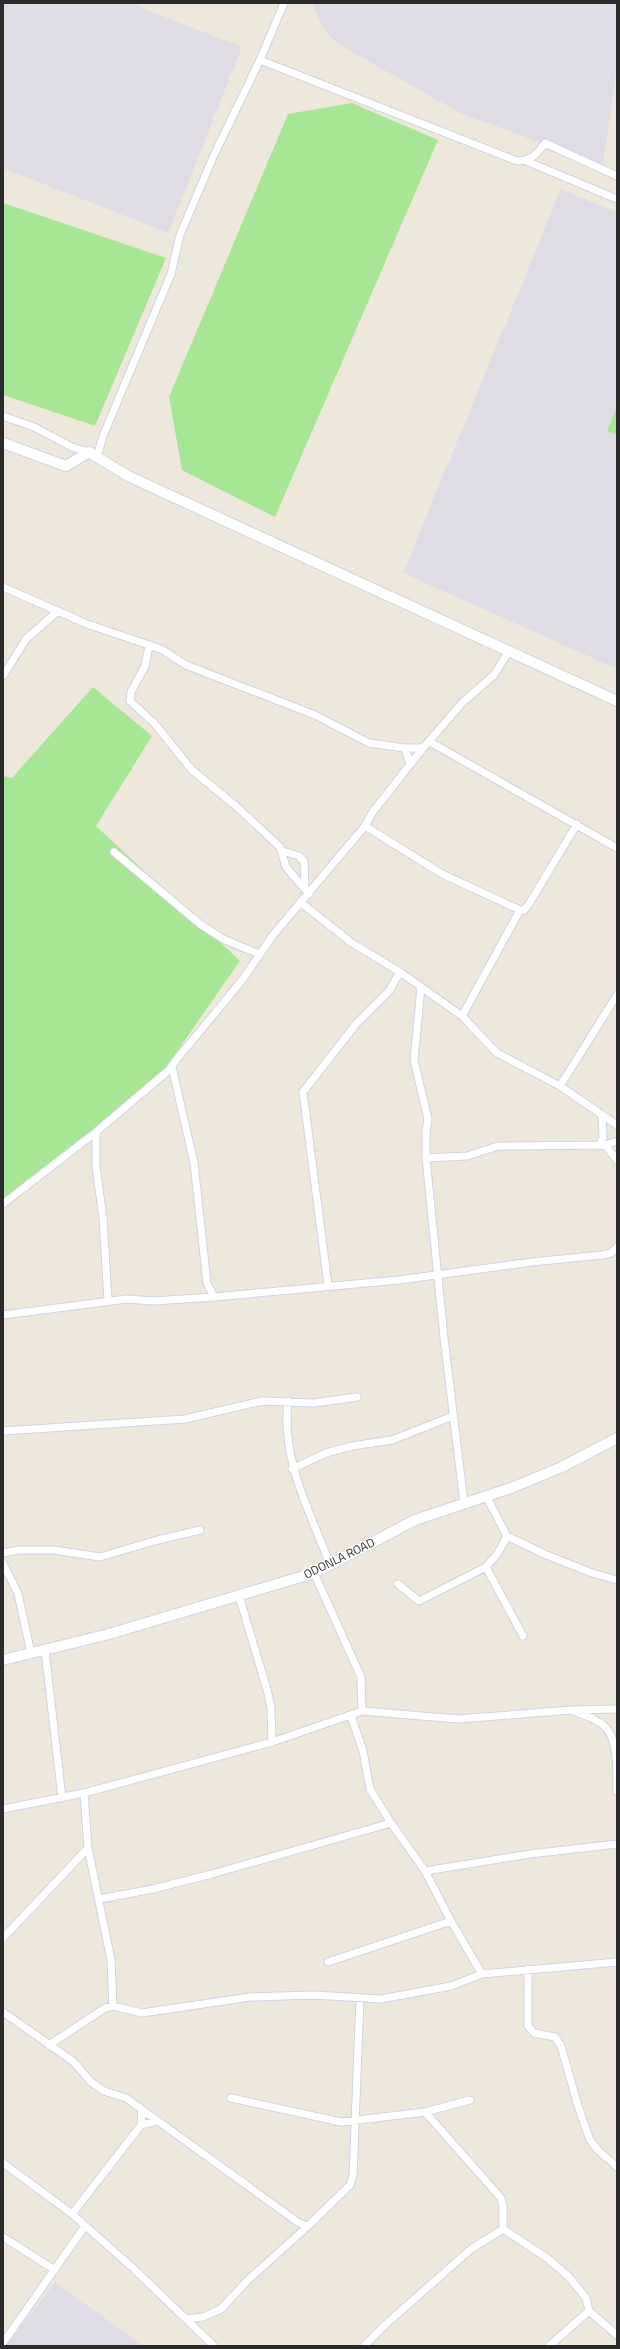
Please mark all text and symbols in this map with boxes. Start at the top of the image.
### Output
street label: ODONLA ROAD [300,1532,378,1583]

